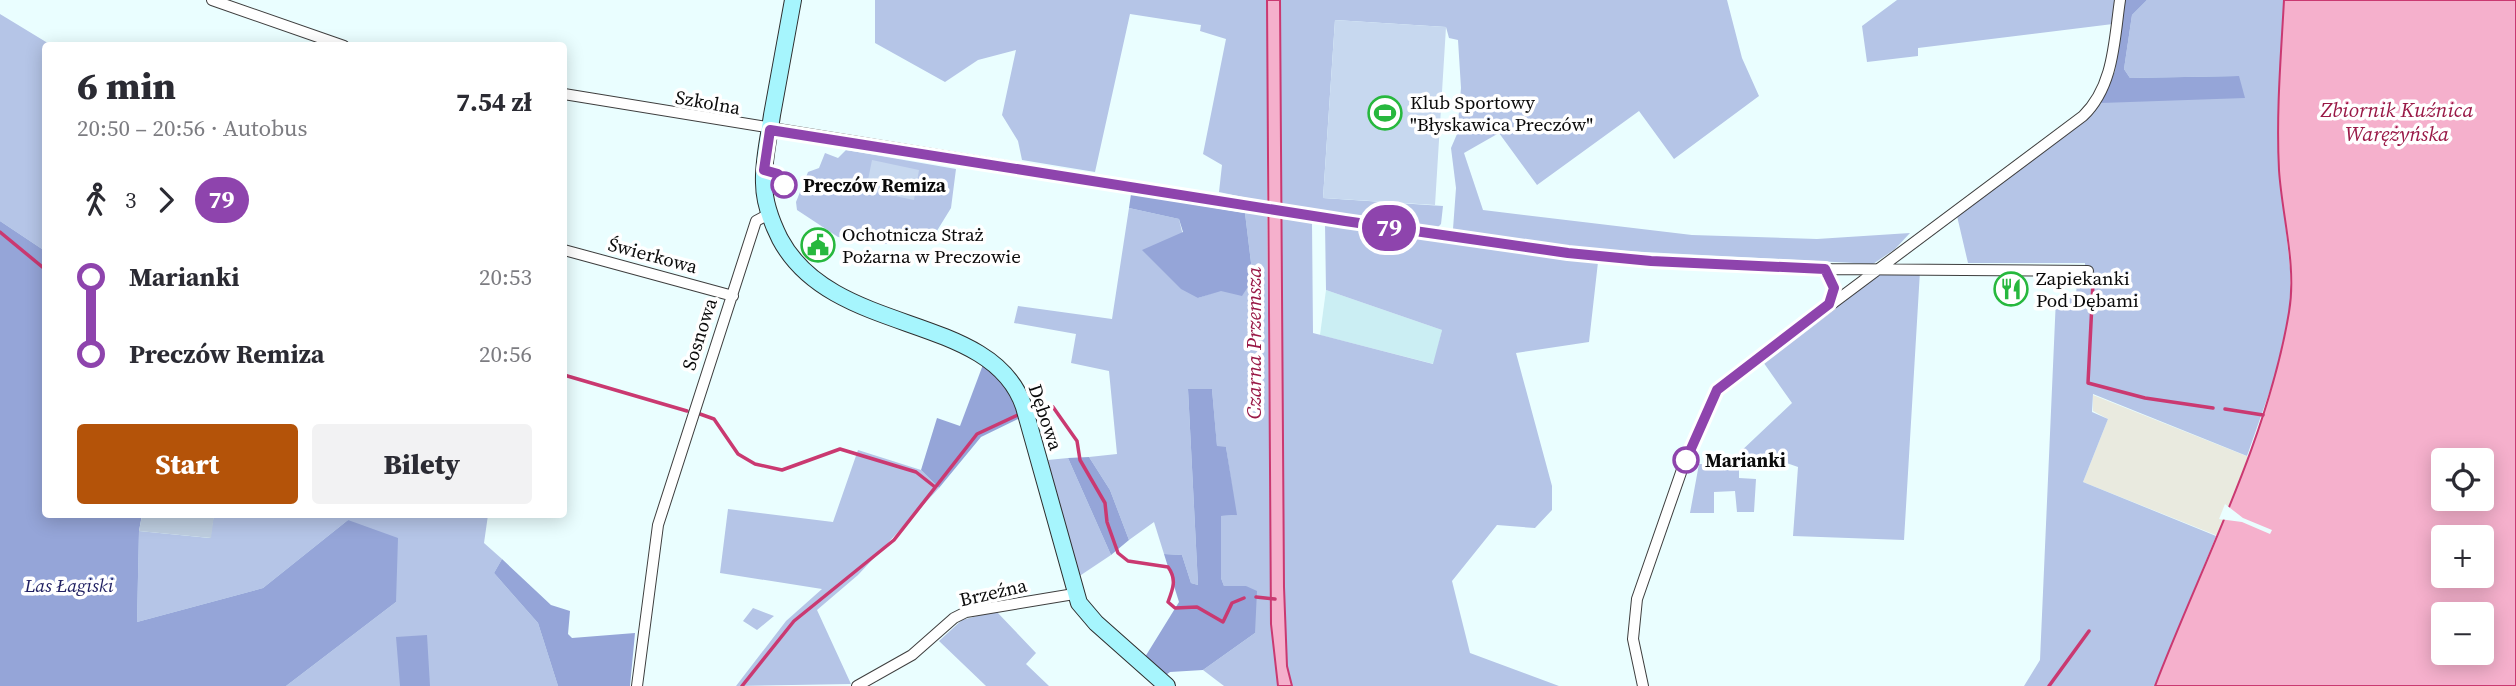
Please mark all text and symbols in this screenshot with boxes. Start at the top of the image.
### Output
text: 6 min [77,60,176,112]
text: 7.54 zł [456,84,532,120]
street label: Szkolna [673,84,743,121]
place label: Klub Sportowy "Błyskawica Preczów" [1410,89,1593,137]
sports icon: Klub Sportowy "Błyskawica Preczów" [1366,94,1404,132]
water label: Zbiornik Kuźnica Warężyńska [2320,95,2473,148]
text: 20:50 – 20:56 · Autobus [77,112,307,144]
marker: Preczów Remiza [771,172,797,198]
place label: Preczów Remiza [803,172,947,198]
icon: walk [77,181,115,219]
icon: forward [147,181,185,219]
text: 79 [209,183,235,216]
text: 3 [125,184,137,216]
line badge: 79 [1358,205,1420,251]
text: 79 [1376,211,1402,244]
place label: Ochotnicza Straż Pożarna w Preczowie [842,221,1021,269]
public building icon: Ochotnicza Straż Pożarna w Preczowie [799,226,837,264]
street label: Świerkowa [606,231,701,279]
text: Marianki [129,259,239,295]
text: 20:53 [479,261,532,293]
place label: Zapiekanki Pod Dębami [2036,265,2139,313]
water label: Czarna Przemsza [1239,267,1268,419]
restaurant icon: Zapiekanki Pod Dębami [1992,270,2030,308]
street label: Sosnowa [675,294,723,373]
text: Preczów Remiza [129,336,325,372]
text: 20:56 [479,338,532,370]
street label: Dębowa [1023,380,1070,454]
button: Start [77,424,298,504]
button: Bilety [312,424,532,504]
marker: Marianki [1673,447,1699,473]
place label: Marianki [1705,447,1786,473]
map controls [2431,448,2494,665]
button: locate [2431,448,2494,511]
button: + [2431,525,2494,588]
park label: Las Łagiski [23,572,114,598]
street label: Brzeźna [957,572,1029,612]
button: − [2431,602,2494,665]

